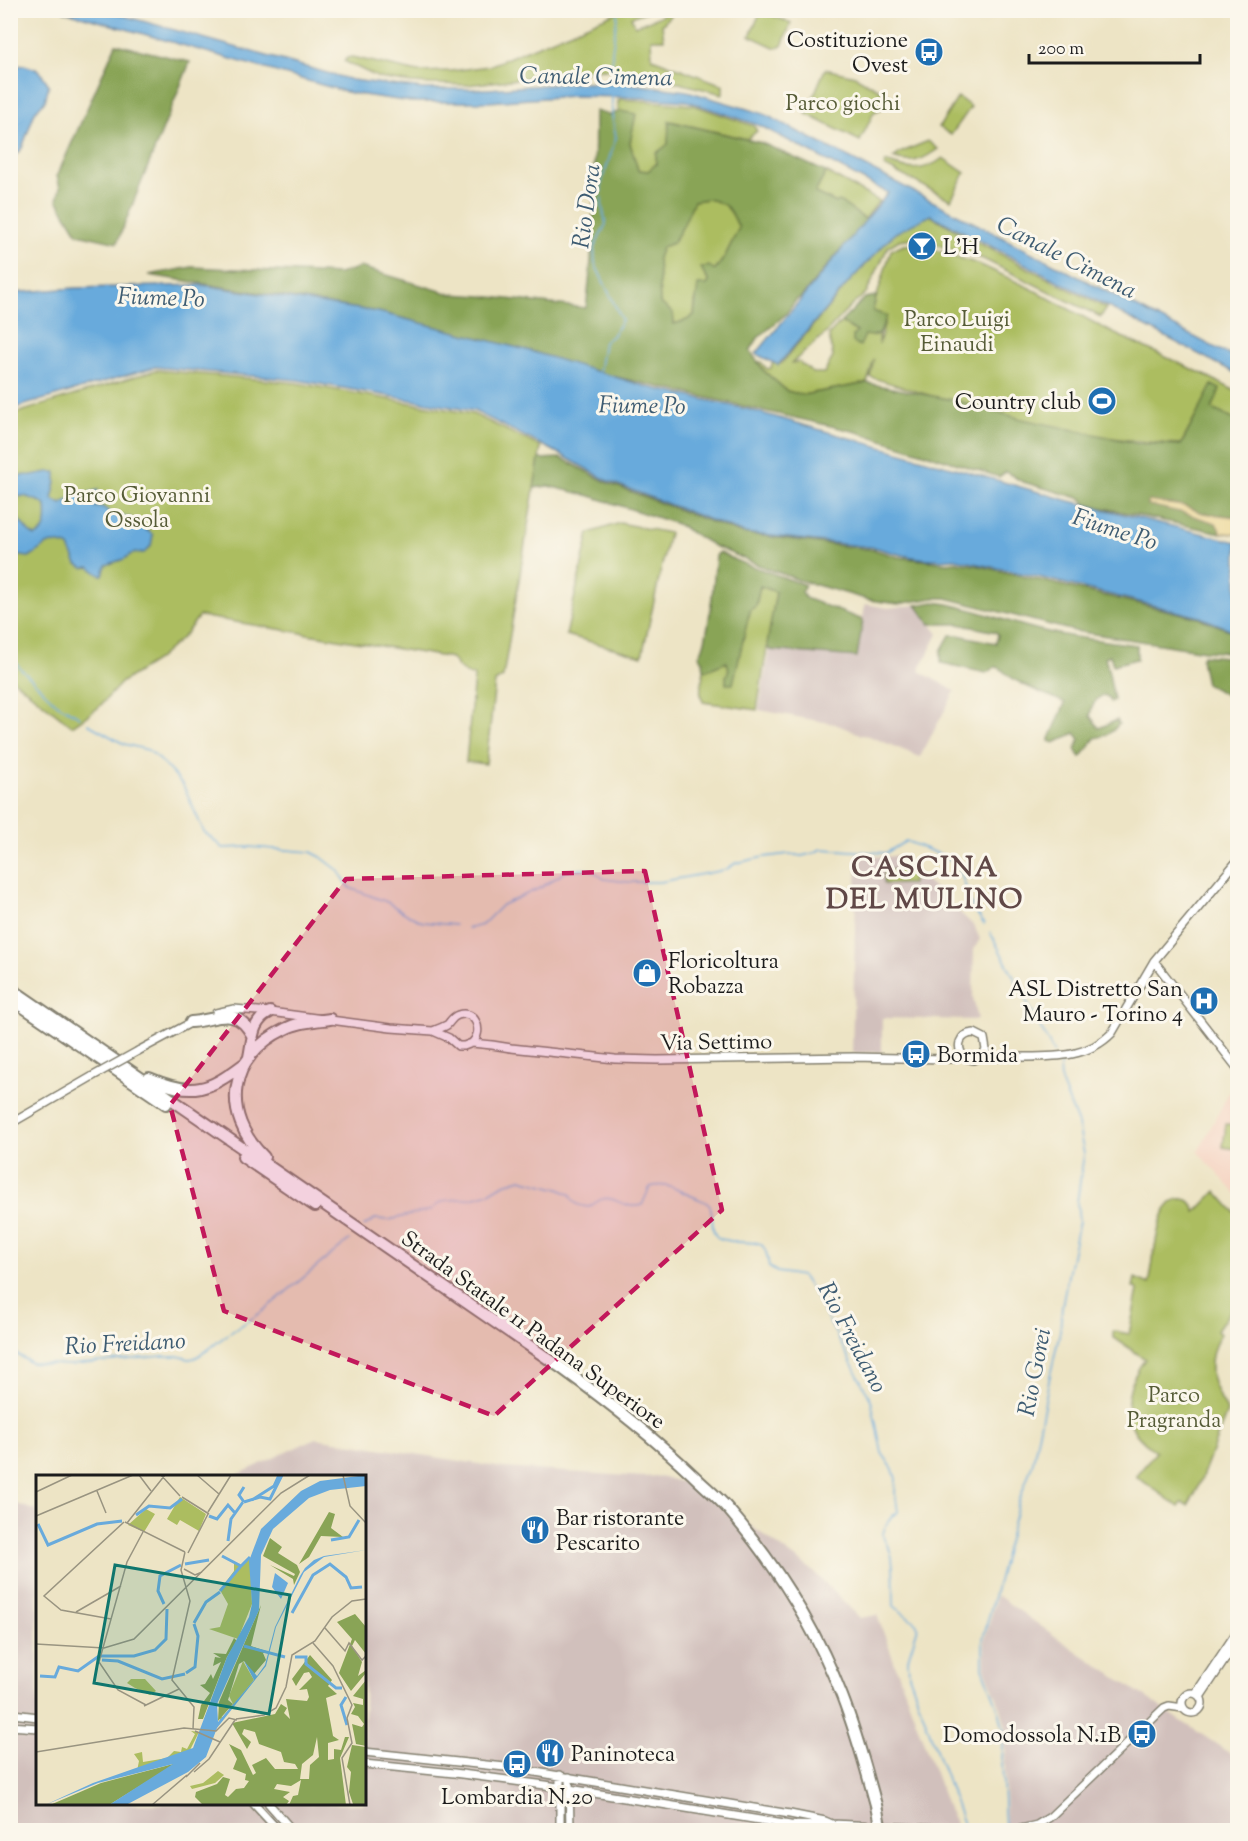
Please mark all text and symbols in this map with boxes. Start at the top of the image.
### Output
place label: Costituzione Ovest [787,26,908,83]
scale bar [1029,27,1200,65]
bus stop icon: Costituzione Ovest [913,36,945,68]
text: 200 m [1038,37,1084,63]
water label: Canale Cimena [519,60,673,96]
park label: Parco giochi [786,89,900,121]
water label: Rio Dora [565,162,611,251]
water label: Canale Cimena [990,209,1142,309]
bar icon: L'H [906,230,938,262]
place label: L'H [943,233,979,265]
water label: Fiume Po [117,280,205,318]
park label: Parco Luigi Einaudi [904,305,1010,362]
sports icon: Country club [1086,385,1118,417]
place label: Country club [955,388,1081,420]
water label: Fiume Po [598,389,686,425]
park label: Parco Giovanni Ossola [64,481,210,538]
water label: Fiume Po [1068,501,1161,561]
district label: CASCINA DEL MULINO [826,849,1024,921]
place label: Floricoltura Robazza [668,947,779,1004]
shop icon: Floricoltura Robazza [631,957,663,989]
place label: ASL Distretto San Mauro - Torino 4 [1008,975,1183,1032]
hospital icon: ASL Distretto San Mauro - Torino 4 [1188,985,1220,1017]
street label: Via Settimo [660,1027,772,1061]
bus stop icon: Bormida [900,1038,932,1070]
place label: Bormida [937,1041,1018,1073]
street label: Strada Statale 11 Padana Superiore [393,1224,671,1438]
water label: Rio Freidano [808,1276,895,1399]
water label: Rio Freidano [64,1325,186,1365]
water label: Rio Gorei [1011,1325,1061,1419]
park label: Parco Pragranda [1127,1381,1221,1438]
inset map [36,1475,366,1805]
place label: Bar ristorante Pescarito [556,1504,684,1561]
restaurant icon: Bar ristorante Pescarito [519,1514,551,1546]
bus stop icon: Domodossola N.1B [1126,1718,1158,1750]
place label: Domodossola N.1B [943,1721,1121,1753]
restaurant icon: Paninoteca [534,1737,566,1769]
place label: Paninoteca [571,1740,675,1772]
bus stop icon: Lombardia N.20 [501,1748,533,1780]
place label: Lombardia N.20 [441,1783,593,1815]

